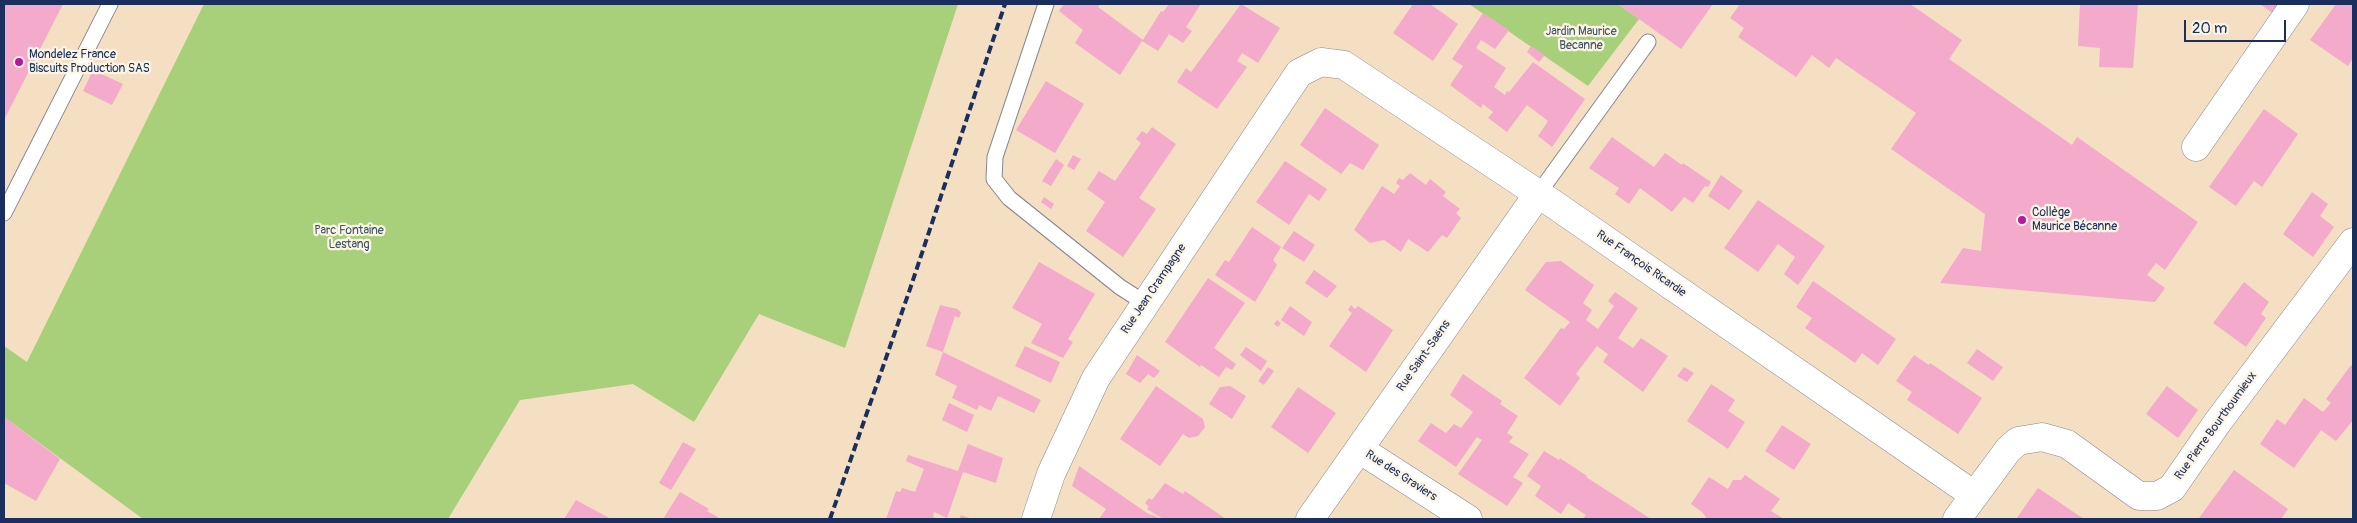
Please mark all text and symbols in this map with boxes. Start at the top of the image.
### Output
scale bar [2187,10,2290,42]
text: 20 m [2192,19,2227,38]
park label: Jardin Maurice Becanne [1545,25,1617,53]
place label: Mondelez France Biscuits Production SAS [29,48,150,76]
marker: Mondelez France Biscuits Production SAS [13,56,25,68]
place label: Collège Maurice Bécanne [2032,206,2117,234]
marker: Collège Maurice Bécanne [2016,214,2028,226]
park label: Parc Fontaine Lestang [314,224,384,252]
street label: Rue François Ricardie [1593,228,1689,300]
street label: Rue Jean Crampagne [1118,241,1190,337]
street label: Rue Saint-Saëns [1394,318,1454,394]
street label: Rue Pierre Bourthoumieux [2172,369,2260,483]
street label: Rue des Graviers [1363,448,1439,504]

